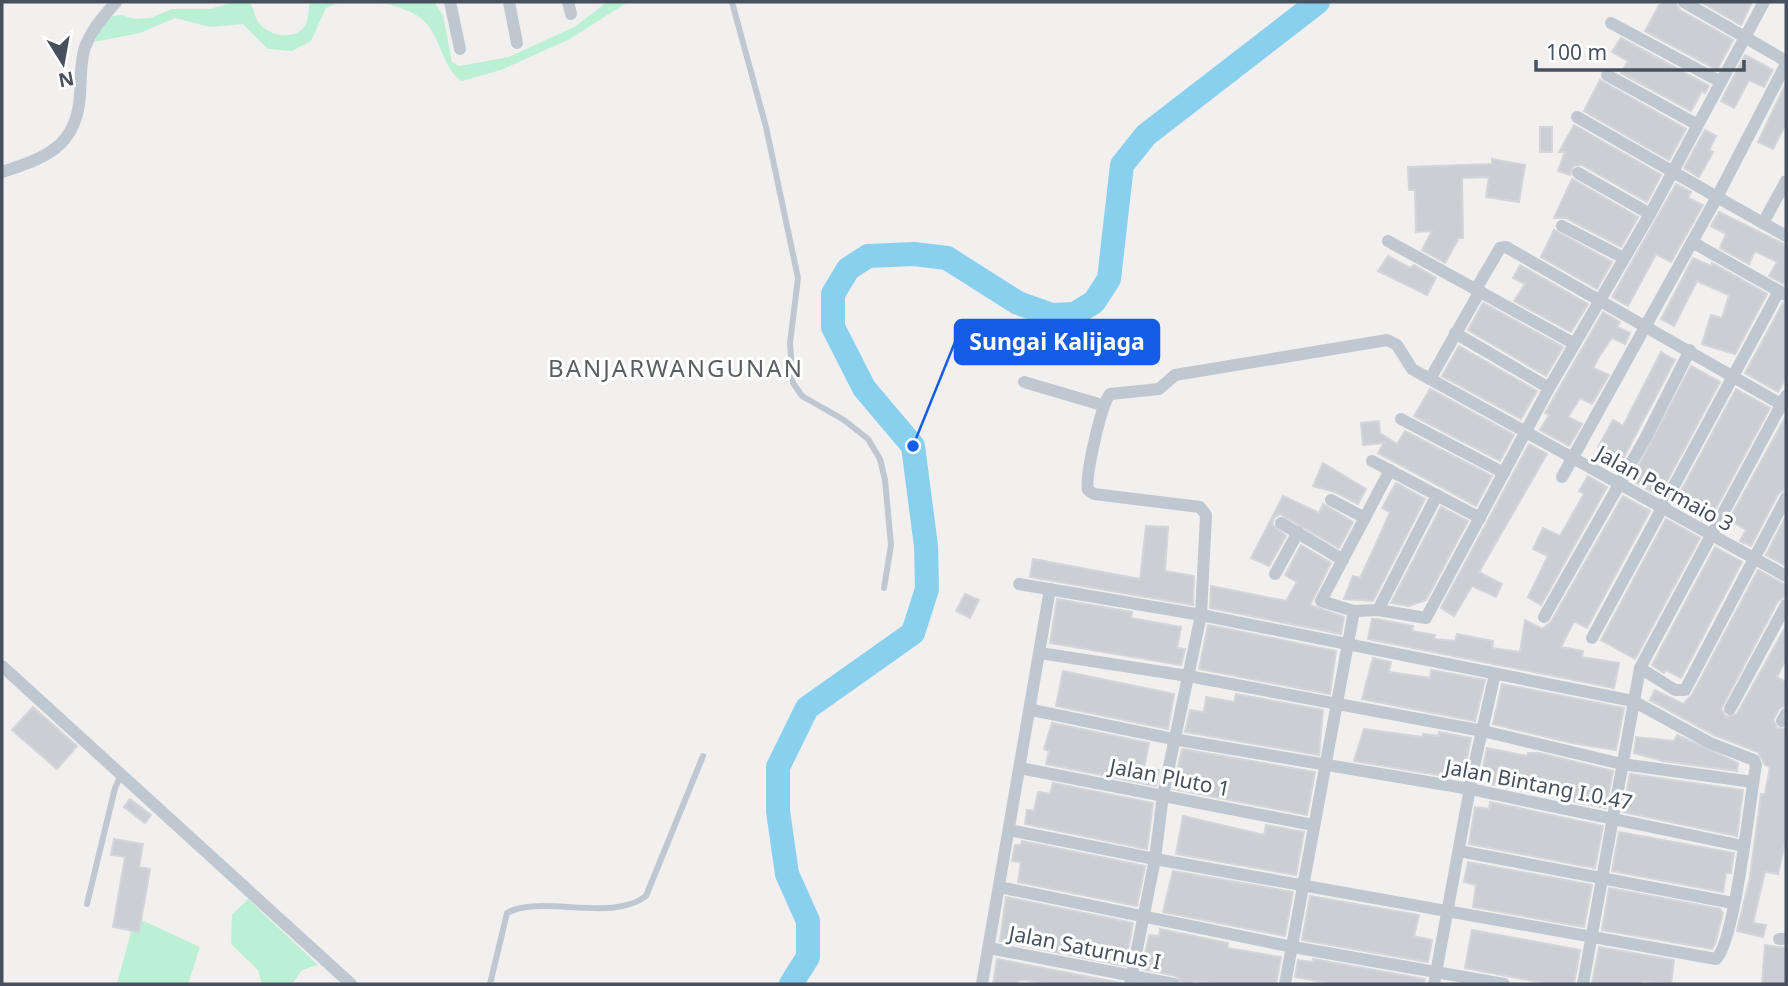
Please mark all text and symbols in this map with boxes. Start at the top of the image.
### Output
north arrow [28,28,98,98]
scale bar [1536,28,1744,72]
text: 100 m [1546,38,1607,66]
text: N [56,65,76,94]
callout: Sungai Kalijaga [955,320,1159,364]
text: Sungai Kalijaga [969,325,1145,357]
district label: BANJARWANGUNAN [548,351,804,384]
street label: Jalan Permaio 3 [1589,438,1739,537]
street label: Jalan Pluto 1 [1105,751,1233,802]
street label: Jalan Bintang I.0.47 [1441,752,1635,816]
street label: Jalan Saturnus I [1005,918,1163,975]

